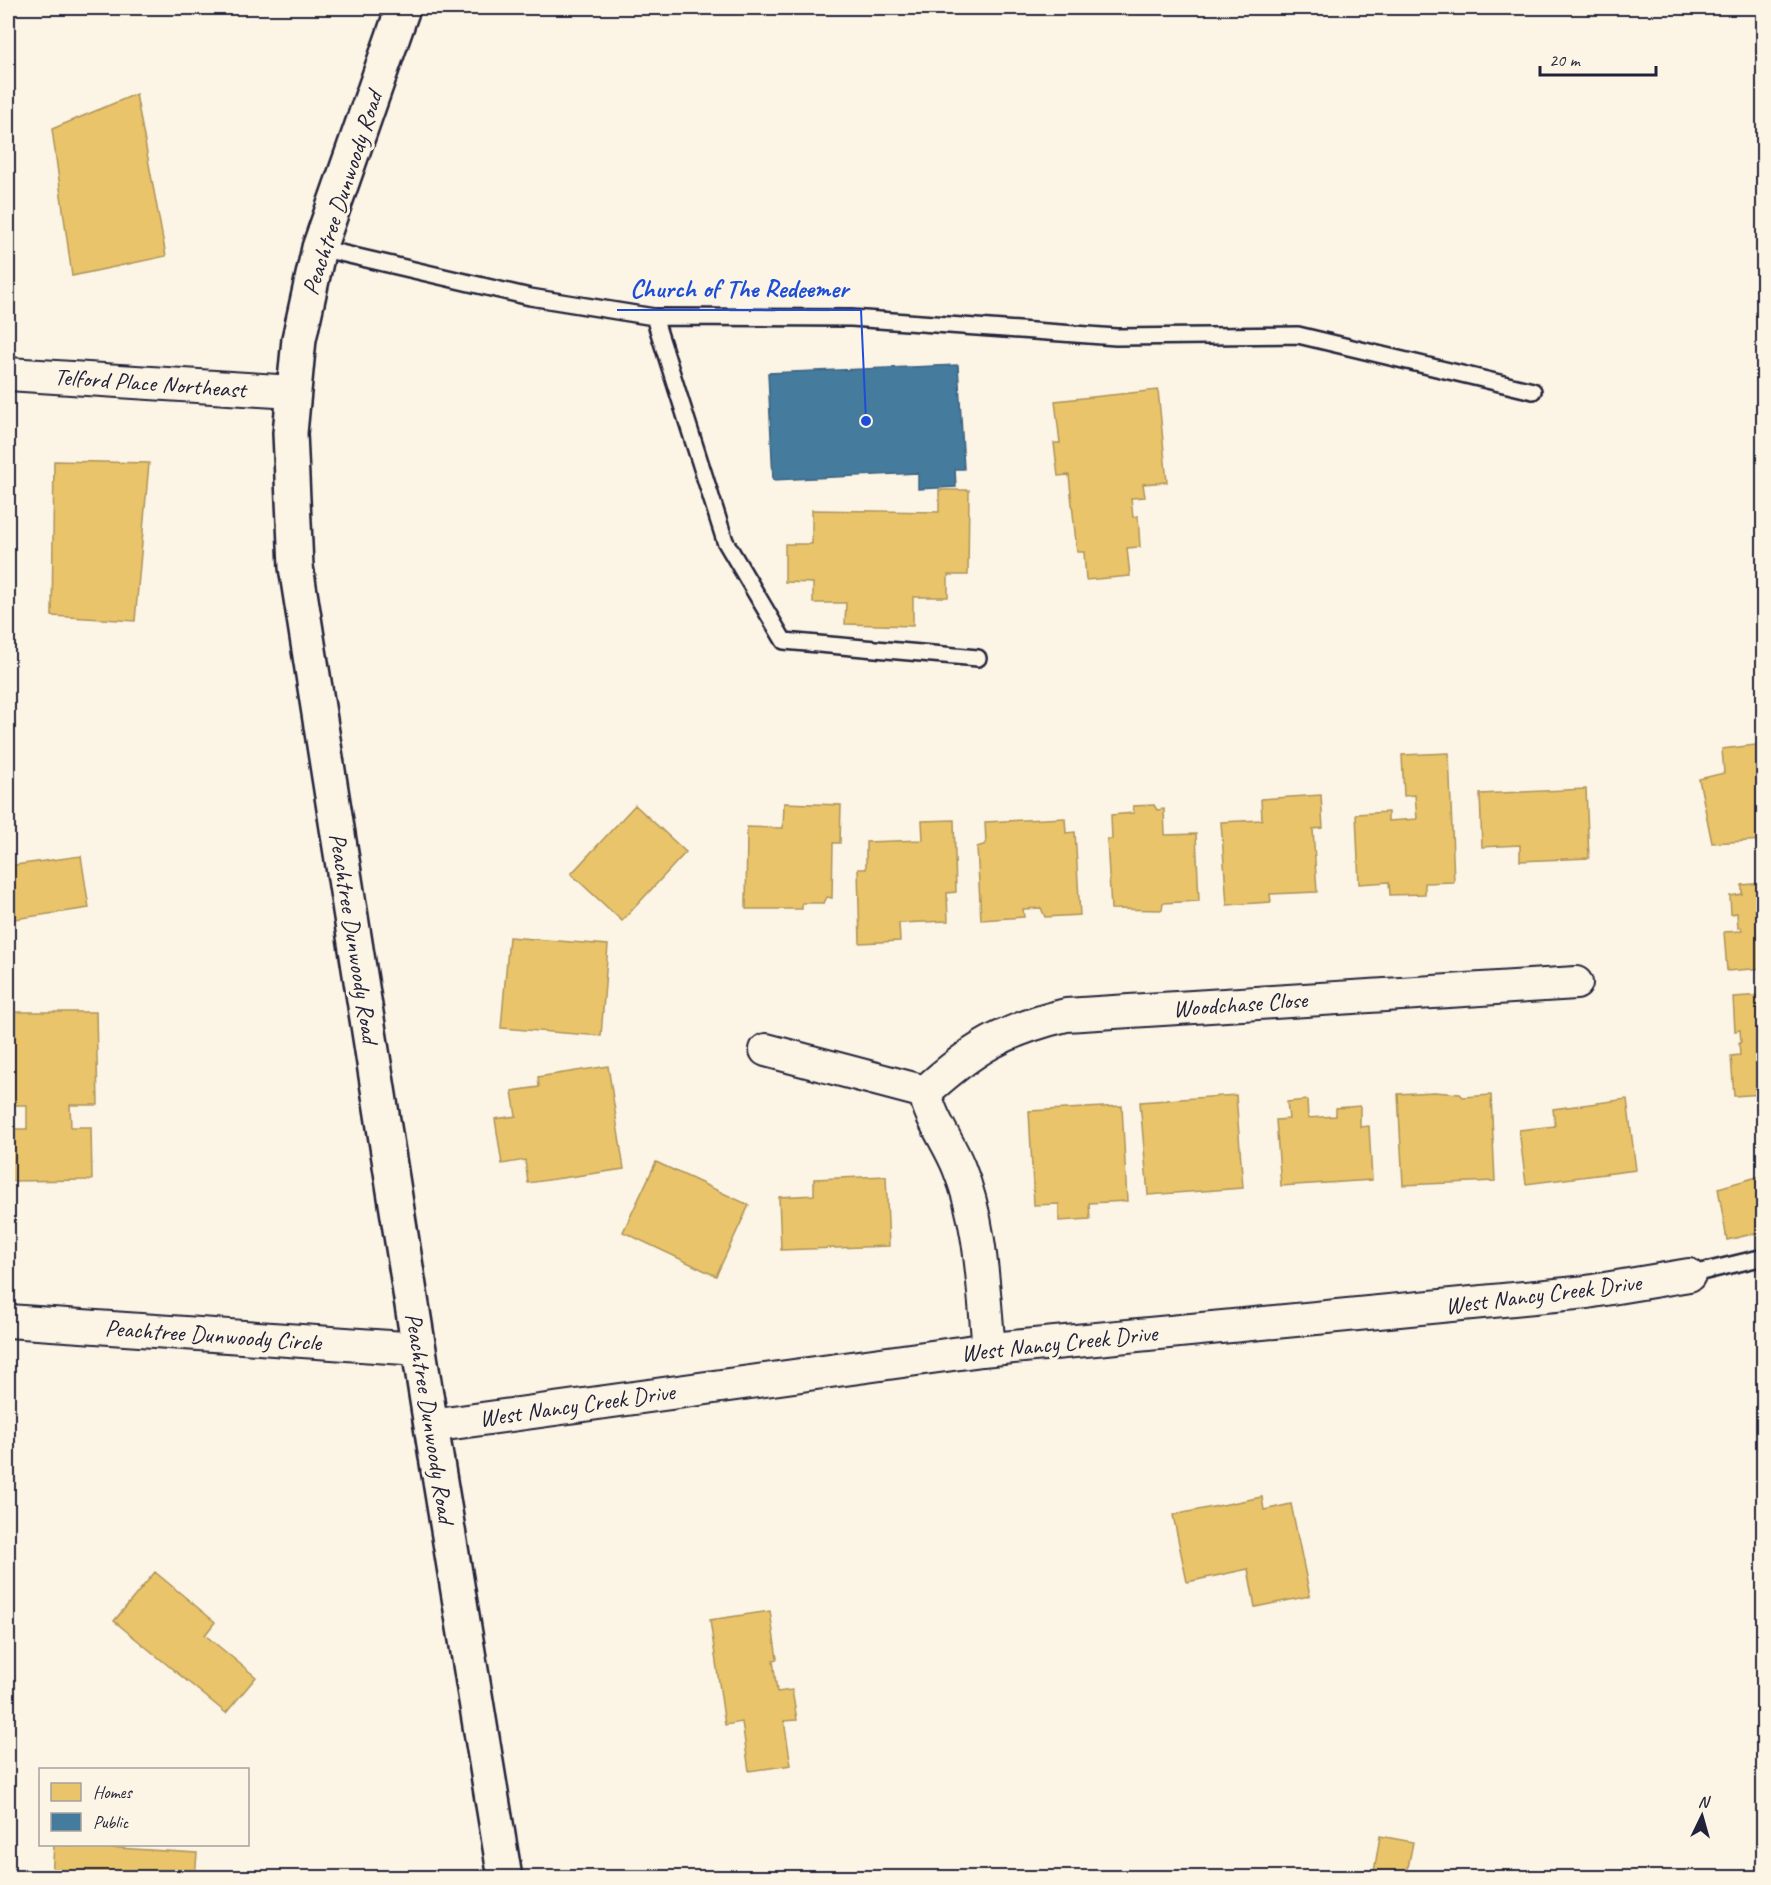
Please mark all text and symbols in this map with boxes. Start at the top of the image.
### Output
scale bar [1540,39,1656,77]
text: 20 m [1549,49,1582,71]
street label: Peachtree Dunwoody Road [295,84,390,299]
callout: Church of The Redeemer [617,266,861,310]
text: Church of The Redeemer [630,272,851,305]
street label: Telford Place Northeast [53,361,249,405]
street label: Peachtree Dunwoody Road [323,831,386,1049]
street label: Woodchase Close [1172,984,1310,1024]
street label: West Nancy Creek Drive [1443,1267,1645,1321]
street label: Peachtree Dunwoody Road [399,1311,462,1529]
street label: Peachtree Dunwoody Circle [104,1312,324,1358]
street label: West Nancy Creek Drive [960,1318,1161,1368]
street label: West Nancy Creek Drive [477,1376,679,1434]
legend [39,1768,249,1846]
text: Homes [93,1781,133,1803]
north arrow [1672,1786,1732,1846]
text: N [1697,1792,1712,1813]
text: Public [93,1811,130,1833]

